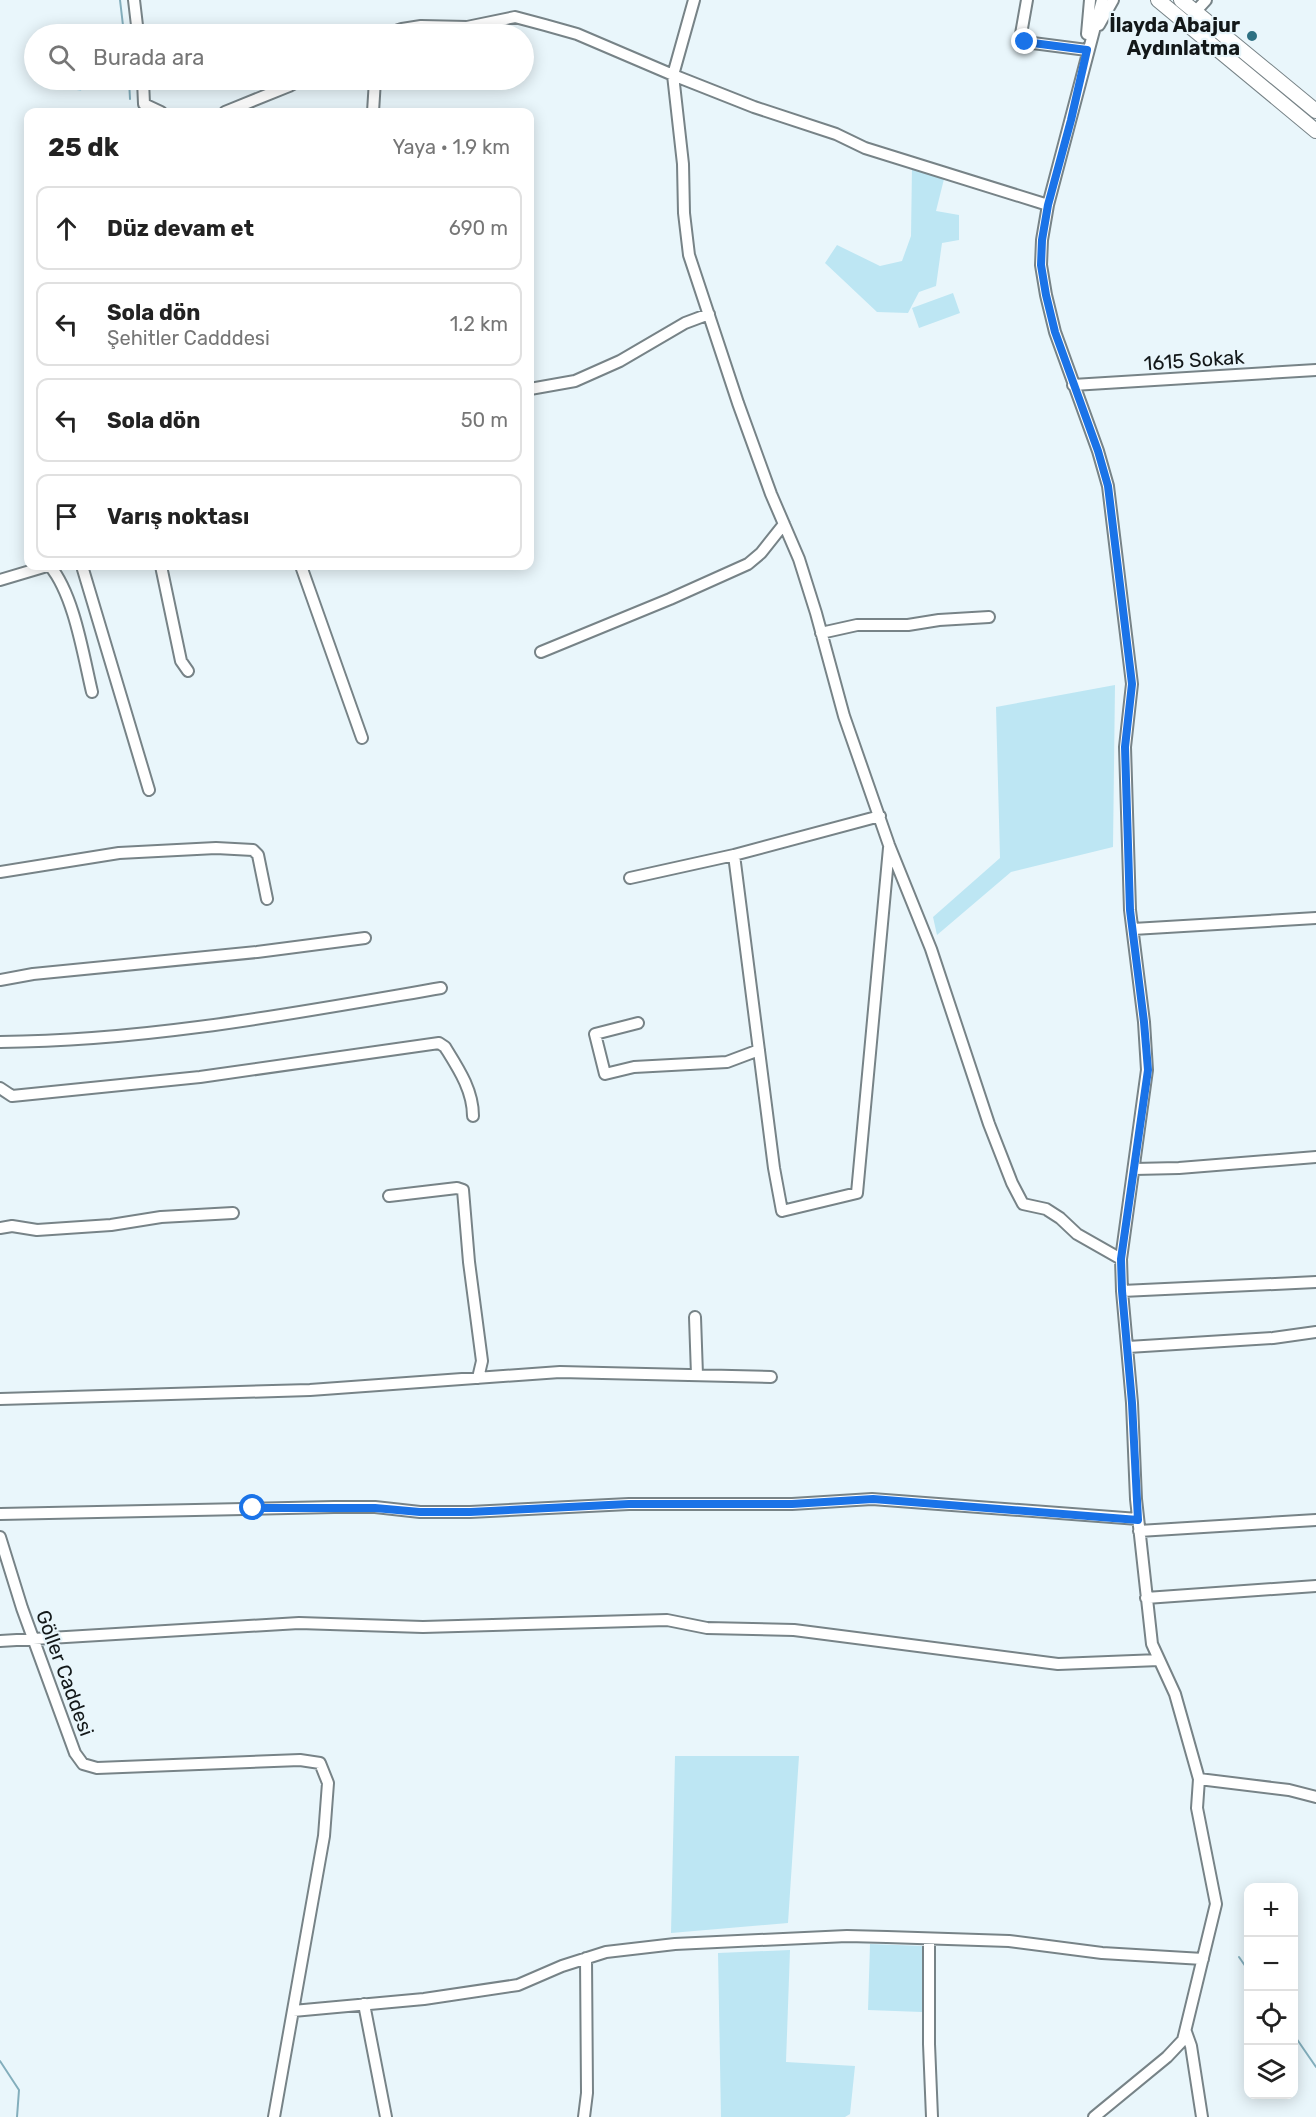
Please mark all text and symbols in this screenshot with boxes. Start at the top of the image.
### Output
place label: İlayda Abajur Aydınlatma [1109,13,1240,60]
search box [24,24,534,90]
route end [1011,28,1037,54]
marker: İlayda Abajur Aydınlatma [1245,29,1259,43]
icon: search [45,41,78,74]
text: Burada ara [93,44,204,71]
text: 25 dk [48,132,119,163]
text: Yaya · 1.9 km [393,135,510,159]
icon: ahead [50,212,83,245]
text: Düz devam et [107,215,254,242]
text: 690 m [449,216,508,240]
text: Sola dön [107,299,200,326]
icon: left [50,308,83,341]
text: 1.2 km [450,312,508,336]
text: Şehitler Cadddesi [107,326,270,350]
street label: 1615 Sokak [1143,344,1246,375]
icon: left [50,404,83,437]
text: Sola dön [107,407,200,434]
text: 50 m [461,408,508,432]
icon: arrive [50,500,83,533]
text: Varış noktası [107,503,249,530]
route start [239,1494,265,1520]
street label: Göller Caddesi [31,1607,99,1739]
map controls [1244,1883,1298,2099]
button: + [1244,1883,1298,1937]
button: − [1244,1937,1298,1991]
button: locate [1244,1991,1298,2045]
button: layers [1244,2045,1298,2099]

